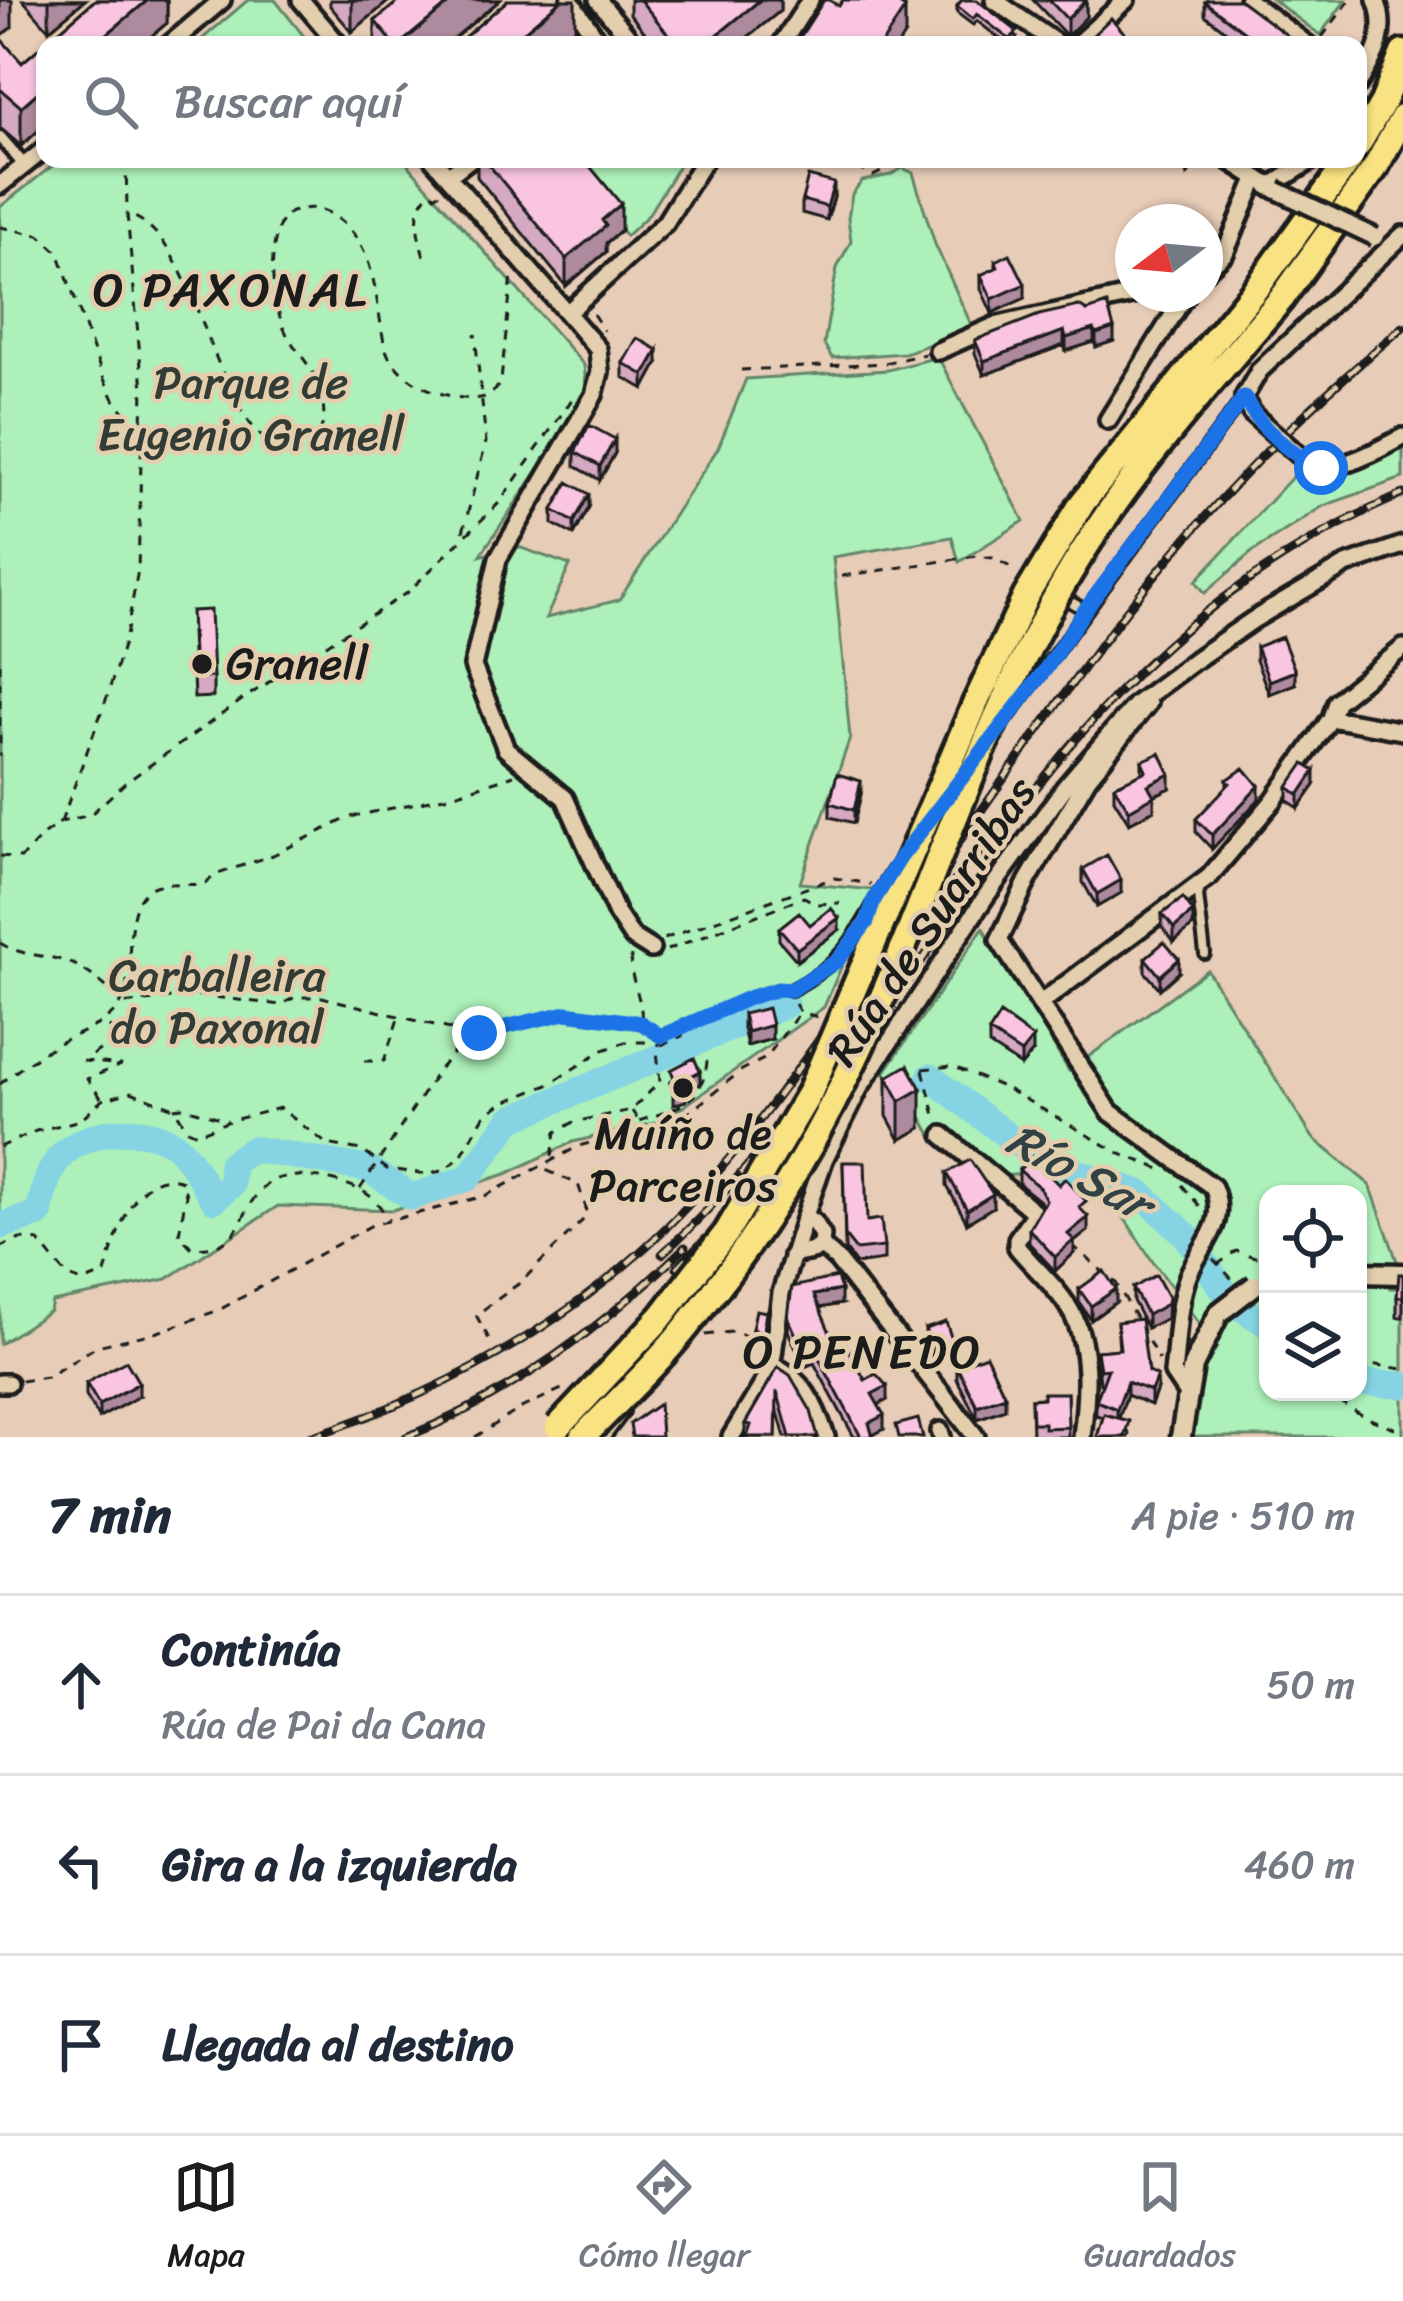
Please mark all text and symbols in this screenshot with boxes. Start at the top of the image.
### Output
search box [36,36,1367,168]
text: Buscar aquí [174,62,403,142]
icon: search [78,69,144,135]
north arrow [1115,204,1223,312]
district label: O PAXONAL [93,247,369,332]
park label: Parque de Eugenio Granell [98,343,406,475]
route start [1294,441,1348,495]
place label: Granell [226,624,369,704]
marker: Granell [189,651,215,677]
street label: Rúa de Suarribas [804,759,1058,1083]
park label: Carballeira do Paxonal [109,936,326,1068]
route end [452,1006,506,1060]
marker: Muíño de Parceiros [670,1075,696,1101]
place label: Muíño de Parceiros [589,1094,777,1226]
water label: Río Sar [991,1098,1174,1248]
map controls [1259,1185,1367,1401]
button: locate [1259,1185,1367,1293]
button: layers [1259,1293,1367,1401]
district label: O PENEDO [743,1309,983,1394]
text: 7 min [48,1470,171,1560]
text: A pie · 510 m [1132,1481,1355,1550]
text: Continúa [162,1610,340,1690]
text: 50 m [1266,1650,1355,1719]
icon: ahead [48,1652,114,1718]
text: Rúa de Pai da Cana [162,1690,486,1759]
text: Gira a la izquierda [162,1825,517,1905]
text: 460 m [1244,1830,1355,1899]
icon: left [48,1832,114,1898]
text: Llegada al destino [162,2005,514,2085]
icon: arrive [48,2012,114,2078]
tab: Mapa [167,2154,245,2284]
tab: Cómo llegar [579,2154,750,2284]
tab: Guardados [1084,2154,1236,2284]

